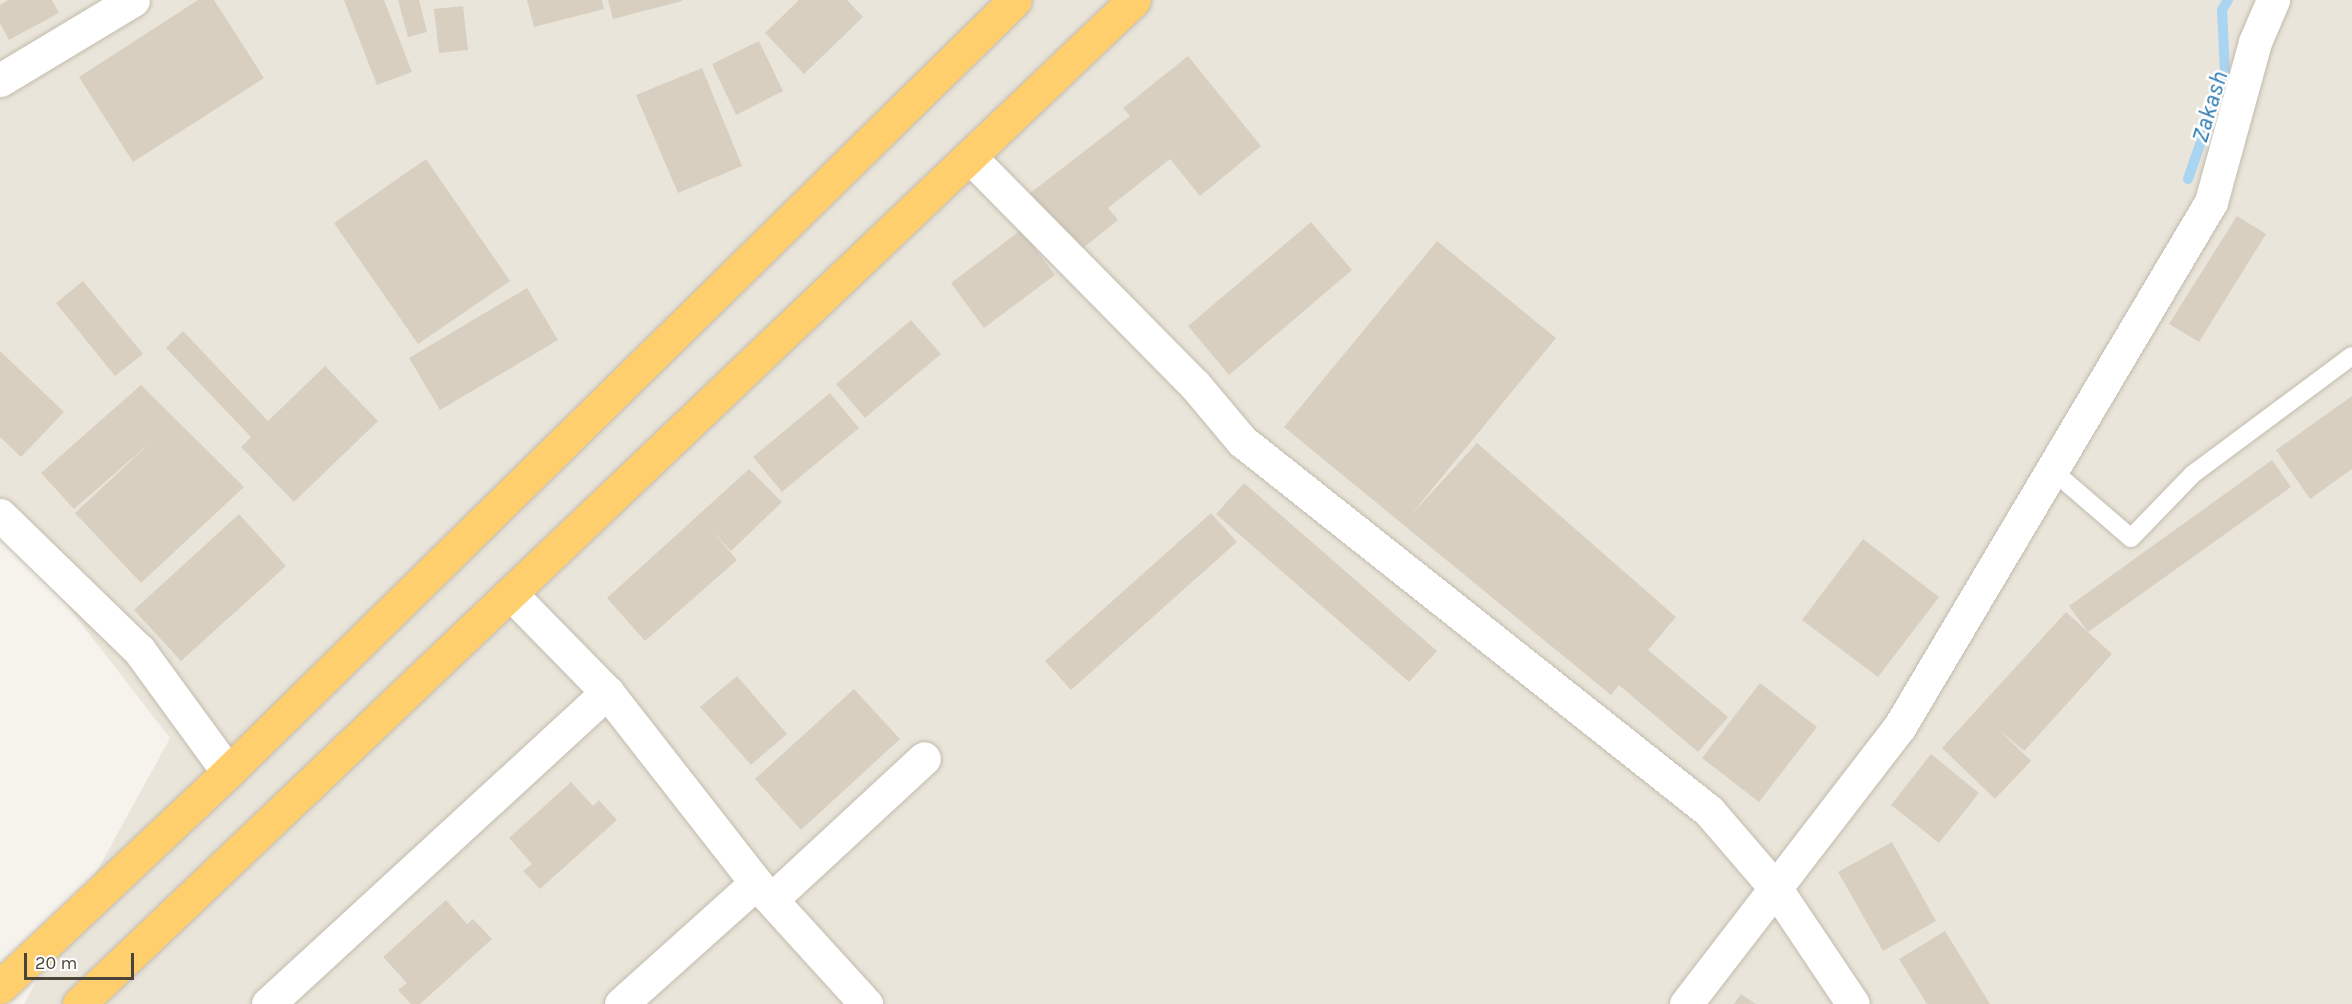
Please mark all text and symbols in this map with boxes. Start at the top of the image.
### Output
water label: Zakash [2185,68,2235,146]
scale bar [27,941,136,979]
text: 20 m [35,952,77,974]

